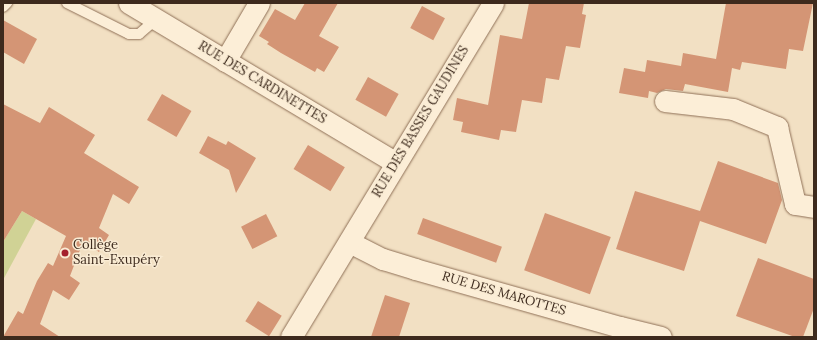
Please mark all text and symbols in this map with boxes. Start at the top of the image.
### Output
street label: RUE DES CARDINETTES [195,38,329,128]
street label: RUE DES BASSES GAUDINES [369,43,473,201]
place label: Collège Saint-Exupéry [73,238,160,269]
marker: Collège Saint-Exupéry [60,248,70,258]
street label: RUE DES MAROTTES [440,269,568,319]

